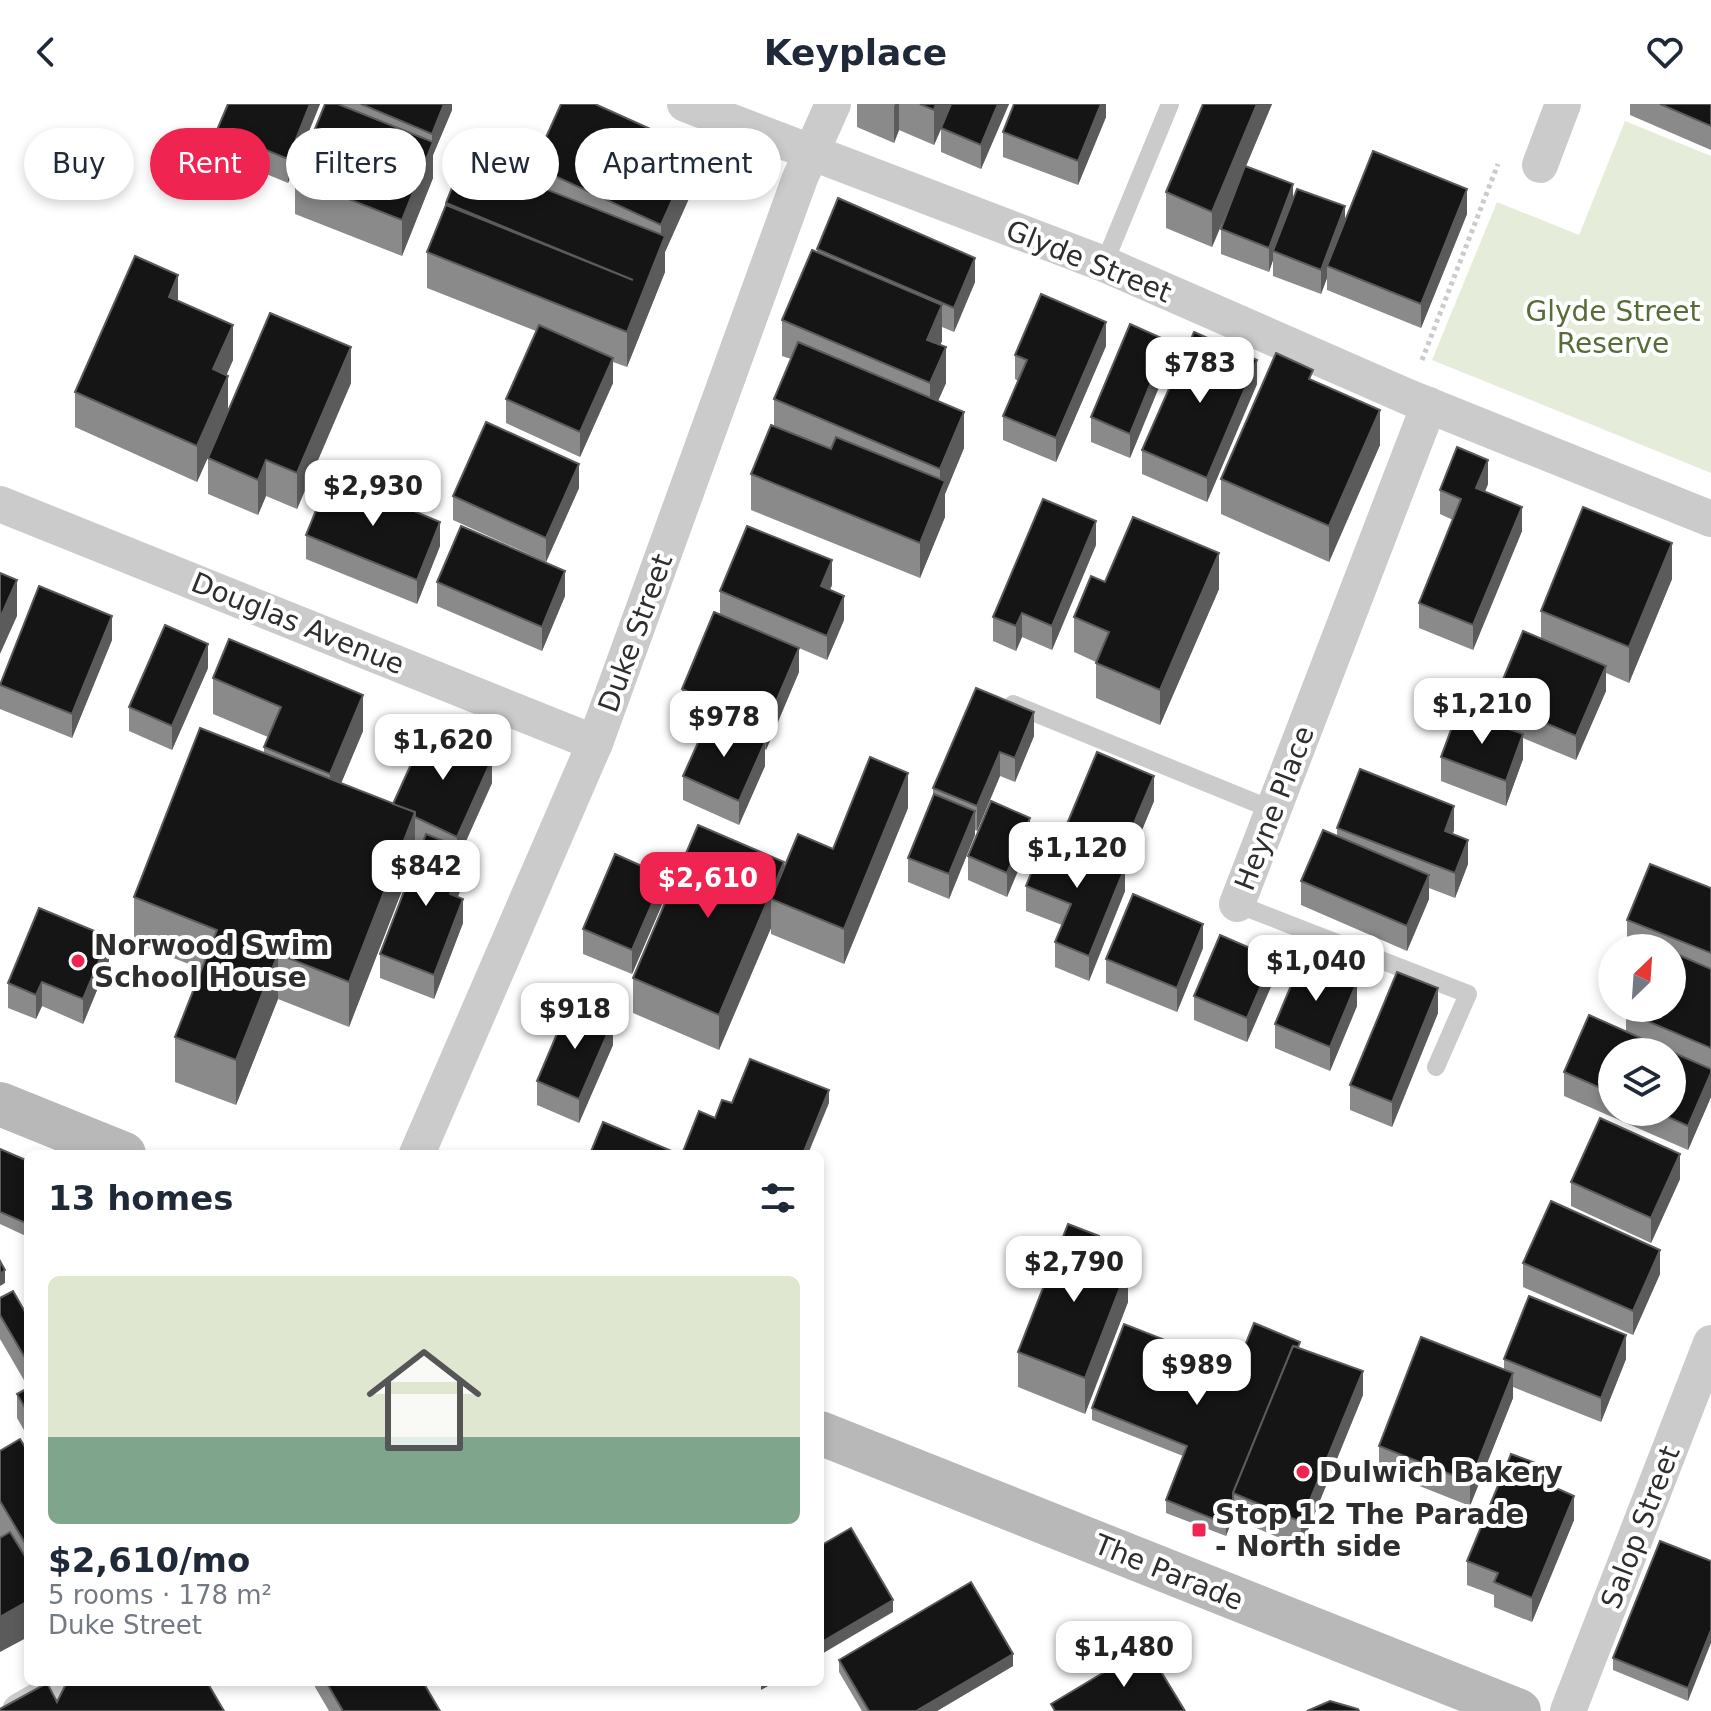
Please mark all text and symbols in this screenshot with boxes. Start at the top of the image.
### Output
icon: back [24,30,68,74]
icon: heart [1643,30,1687,74]
text: Keyplace [764,32,947,73]
chip: Buy [24,128,134,200]
chip: Rent [150,128,270,200]
chip: Filters [286,128,426,200]
chip: New [442,128,559,200]
chip: Apartment [575,128,781,200]
street label: Glyde Street [1001,213,1176,310]
park label: Glyde Street Reserve [1525,295,1701,360]
pin: $783 [1153,337,1247,405]
text: $783 [1164,348,1236,378]
pin: $2,930 [308,460,438,528]
text: $2,930 [323,471,423,501]
street label: Duke Street [592,550,679,717]
street label: Douglas Avenue [187,566,409,681]
pin: $1,210 [1417,678,1547,746]
text: $1,210 [1432,689,1532,719]
pin: $978 [677,691,771,759]
text: $978 [688,702,760,732]
pin: $1,620 [378,714,508,782]
street label: Heyne Place [1228,721,1321,895]
text: $1,620 [393,725,493,755]
pin: $1,120 [1012,822,1142,890]
text: $1,120 [1027,833,1127,863]
pin: $842 [379,840,473,908]
text: $842 [390,851,462,881]
pin: $2,610 [643,852,773,920]
text: $2,610 [658,863,758,893]
place label: Norwood Swim School House [94,929,329,994]
north arrow [1598,934,1686,1022]
map controls [1598,934,1686,1126]
pin: $1,040 [1251,935,1381,1003]
text: $1,040 [1266,946,1366,976]
marker: Norwood Swim School House [69,952,87,970]
pin: $918 [528,983,622,1051]
text: $918 [539,994,611,1024]
button: layers [1598,1038,1686,1126]
icon: filters [756,1176,800,1220]
text: 13 homes [48,1178,233,1218]
pin: $2,790 [1009,1236,1139,1304]
text: $2,790 [1024,1247,1124,1277]
icon: home [352,1328,496,1472]
pin: $989 [1150,1339,1244,1407]
text: $989 [1161,1350,1233,1380]
street label: Salop Street [1594,1441,1687,1613]
place label: Dulwich Bakery [1319,1456,1563,1489]
marker: Dulwich Bakery [1294,1463,1312,1481]
place label: Stop 12 The Parade - North side [1215,1498,1524,1563]
marker: Stop 12 The Parade - North side [1190,1521,1208,1539]
street label: The Parade [1089,1527,1248,1617]
text: $2,610/mo [48,1540,250,1580]
text: 5 rooms · 178 m² [48,1580,272,1610]
text: Duke Street [48,1610,202,1640]
pin: $1,480 [1059,1621,1189,1689]
text: $1,480 [1074,1632,1174,1662]

